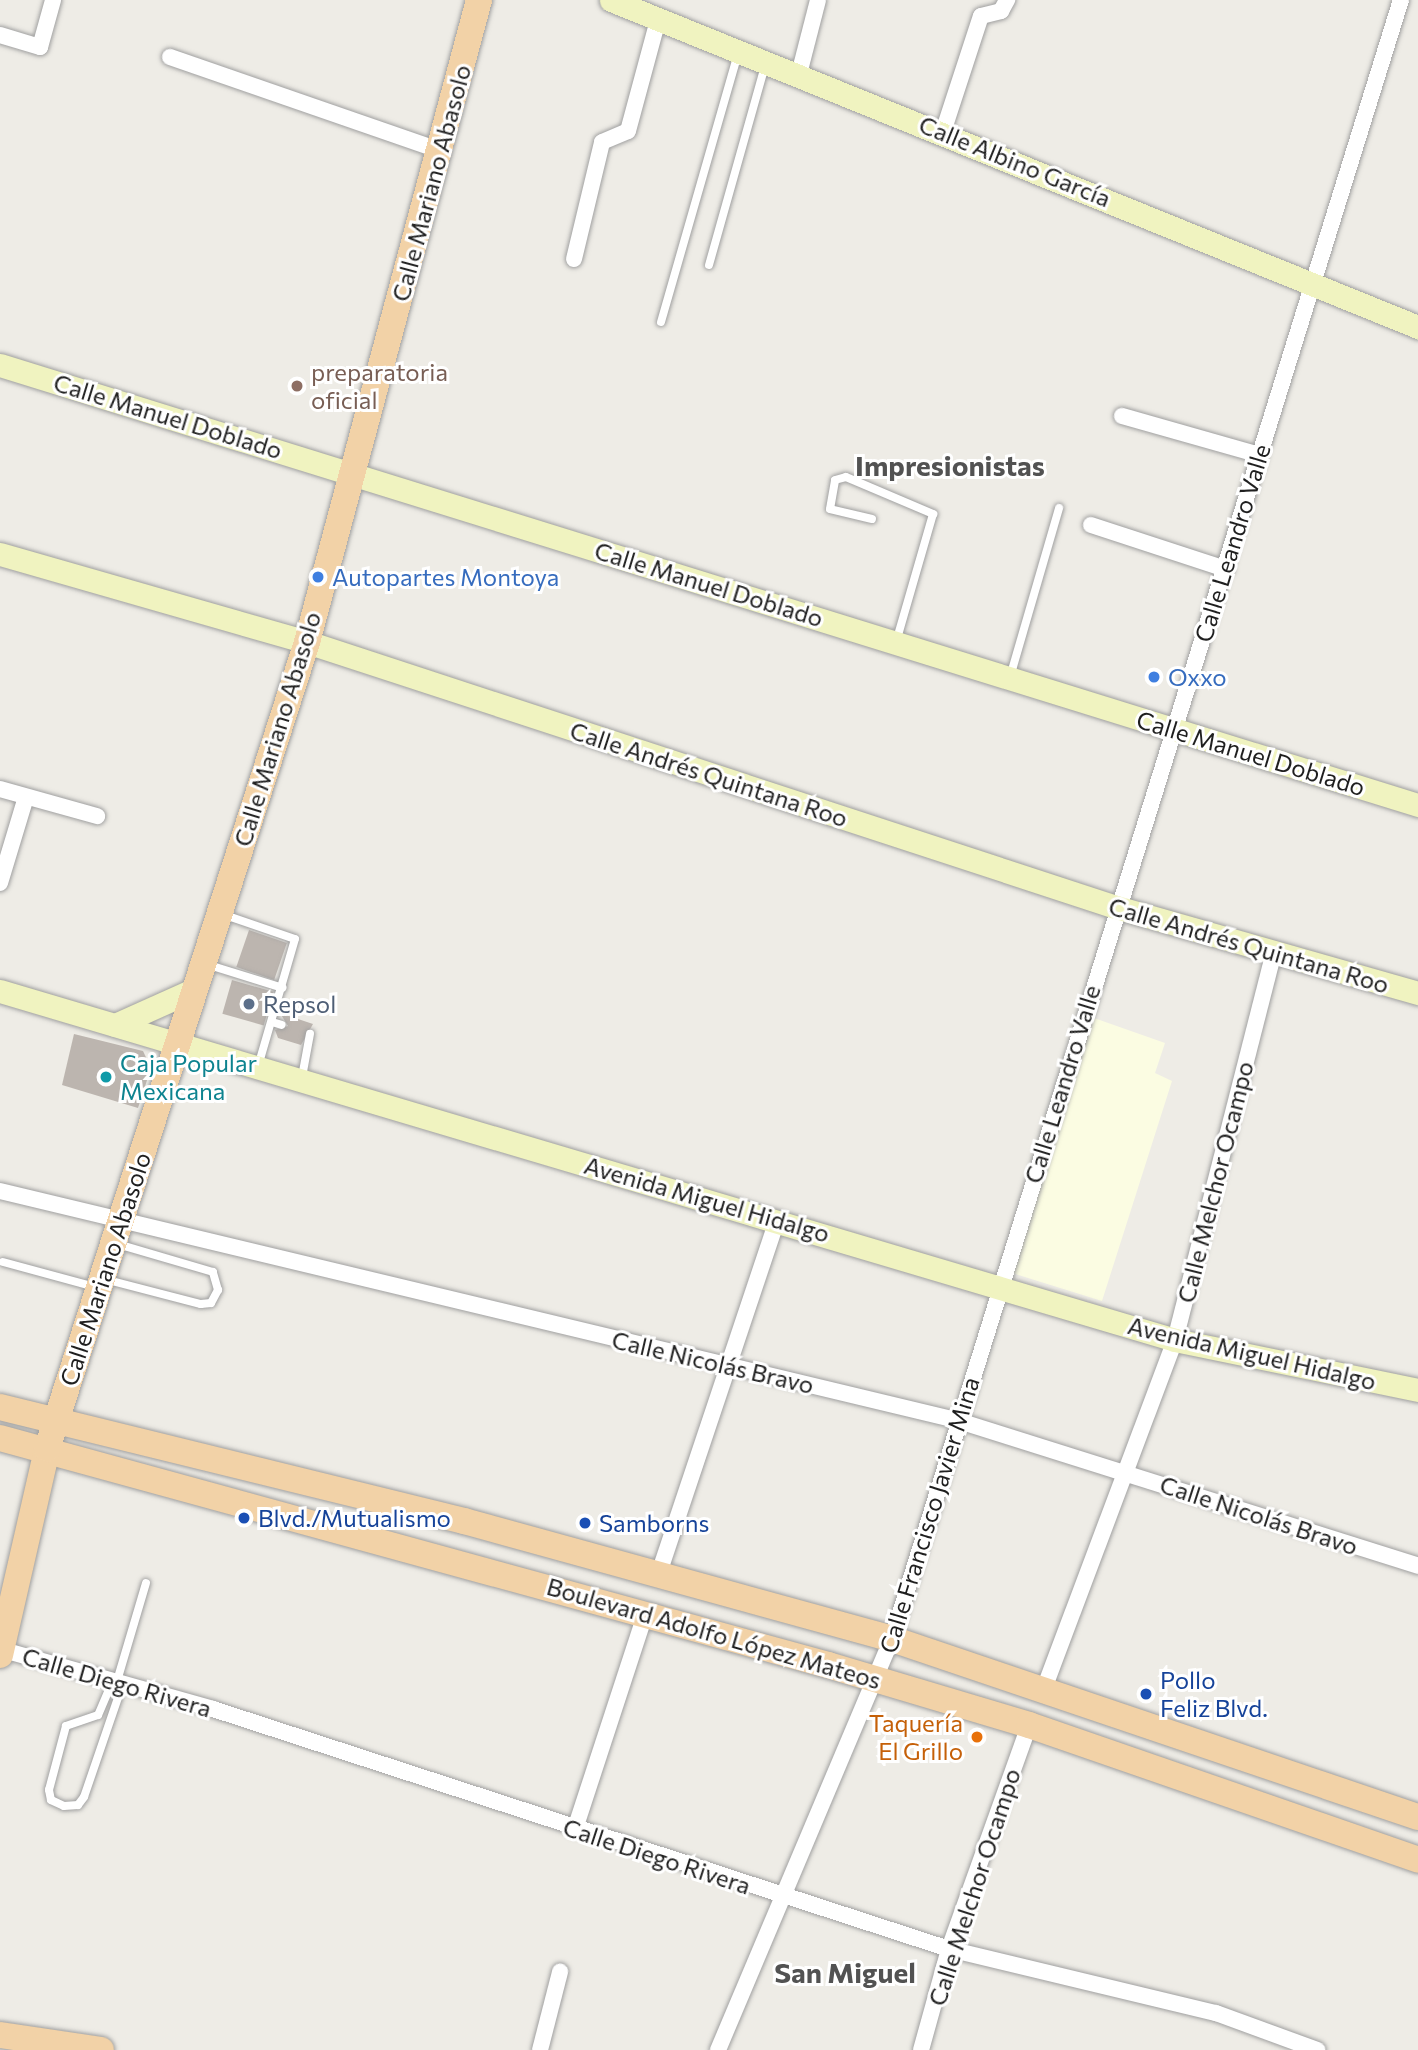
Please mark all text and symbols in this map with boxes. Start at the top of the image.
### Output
street label: Calle Mariano Abasolo [386,62,476,304]
street label: Calle Albino García [915,109,1115,213]
place label: preparatoria oficial [311,358,448,414]
street label: Calle Manuel Doblado [50,368,286,464]
marker: preparatoria oficial [289,378,305,394]
street label: Calle Leandro Valle [1188,440,1276,646]
district label: Impresionistas [855,448,1045,482]
street label: Calle Manuel Doblado [591,536,827,632]
place label: Autopartes Montoya [332,563,559,591]
marker: Autopartes Montoya [310,569,326,585]
street label: Calle Mariano Abasolo [228,608,326,850]
place label: Oxxo [1168,663,1227,691]
marker: Oxxo [1146,669,1162,685]
street label: Calle Manuel Doblado [1133,705,1369,801]
street label: Calle Andrés Quintana Roo [567,715,851,833]
street label: Calle Andrés Quintana Roo [1106,891,1392,999]
street label: Calle Leandro Valle [1018,981,1106,1187]
place label: Repsol [263,990,336,1018]
marker: Repsol [241,996,257,1012]
place label: Caja Popular Mexicana [120,1049,257,1105]
street label: Calle Melchor Ocampo [1171,1058,1259,1306]
marker: Caja Popular Mexicana [98,1069,114,1085]
street label: Calle Mariano Abasolo [54,1149,156,1389]
street label: Avenida Miguel Hidalgo [581,1150,833,1248]
street label: Avenida Miguel Hidalgo [1125,1310,1379,1396]
street label: Calle Nicolás Bravo [609,1325,817,1399]
street label: Calle Francisco Javier Mina [873,1373,985,1657]
street label: Calle Nicolás Bravo [1156,1469,1362,1561]
place label: Blvd./Mutualismo [258,1504,451,1532]
place label: Samborns [599,1509,709,1537]
marker: Blvd./Mutualismo [236,1510,252,1526]
marker: Samborns [577,1515,593,1531]
street label: Boulevard Adolfo López Mateos [544,1571,884,1695]
street label: Calle Diego Rivera [19,1641,215,1723]
place label: Pollo Feliz Blvd. [1160,1666,1268,1722]
marker: Pollo Feliz Blvd. [1138,1686,1154,1702]
place label: Taquería El Grillo [869,1709,963,1765]
marker: Taquería El Grillo [969,1729,985,1745]
street label: Calle Melchor Ocampo [922,1765,1026,2009]
street label: Calle Diego Rivera [560,1812,754,1900]
district label: San Miguel [774,1955,916,1989]

